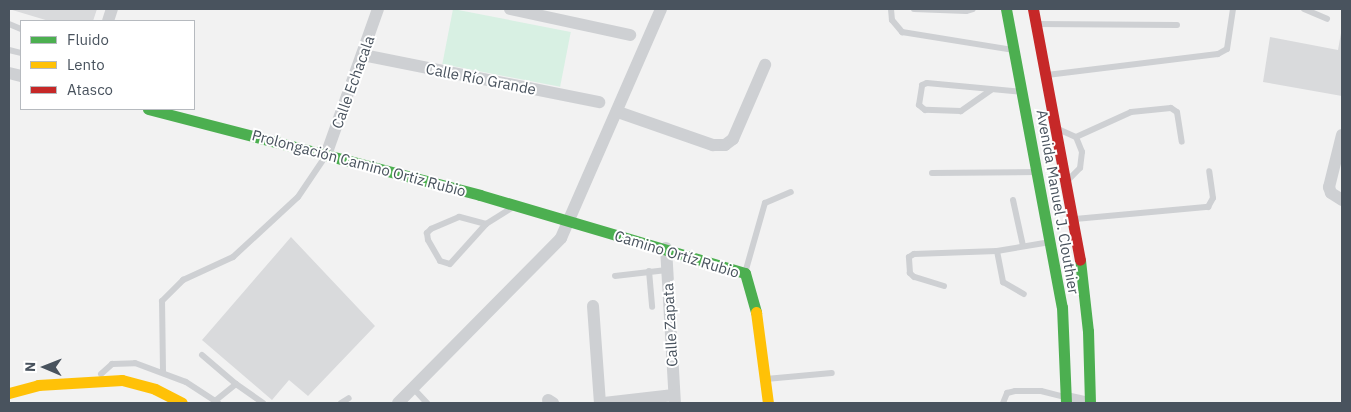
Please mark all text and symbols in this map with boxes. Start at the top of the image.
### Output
legend [20,20,195,110]
text: Fluido [67,30,109,49]
street label: Calle Echacala [328,33,378,131]
text: Lento [67,55,105,74]
street label: Calle Río Grande [424,59,538,99]
text: Atasco [67,80,113,99]
street label: Avenida Manuel J. Clouthier [1033,108,1083,296]
street label: Prolongación Camino Ortiz Rubio [250,126,468,200]
street label: Camino Ortíz Rubio [613,226,741,282]
street label: Calle Zapata [659,283,681,367]
north arrow [20,342,70,392]
text: N [21,362,39,372]

